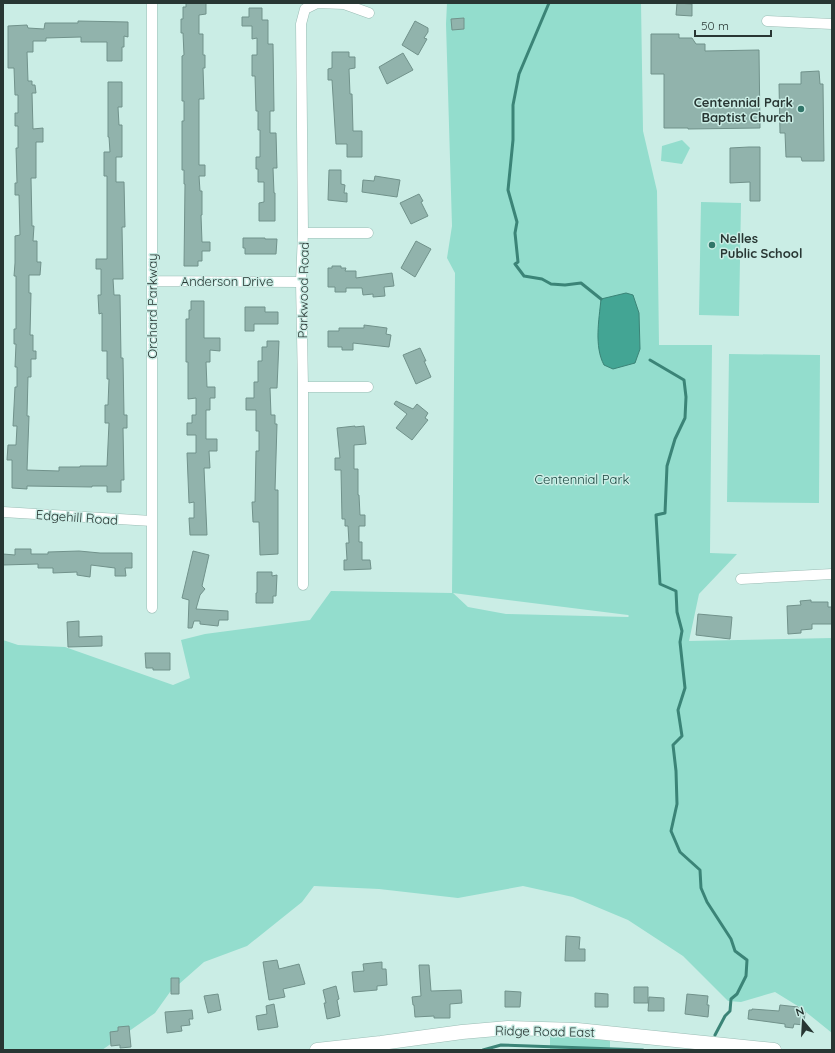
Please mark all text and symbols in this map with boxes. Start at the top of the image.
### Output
scale bar [695,12,771,38]
text: 50 m [701,18,729,33]
place label: Centennial Park Baptist Church [694,94,793,125]
marker: Centennial Park Baptist Church [796,104,806,114]
place label: Nelles Public School [720,230,802,261]
marker: Nelles Public School [707,240,717,250]
street label: Parkwood Road [294,242,312,338]
street label: Orchard Parkway [144,253,160,359]
street label: Anderson Drive [181,273,273,289]
park label: Centennial Park [535,471,629,487]
street label: Edgehill Road [35,506,119,528]
north arrow [783,1001,823,1041]
text: N [794,1004,806,1019]
street label: Ridge Road East [495,1022,595,1040]

